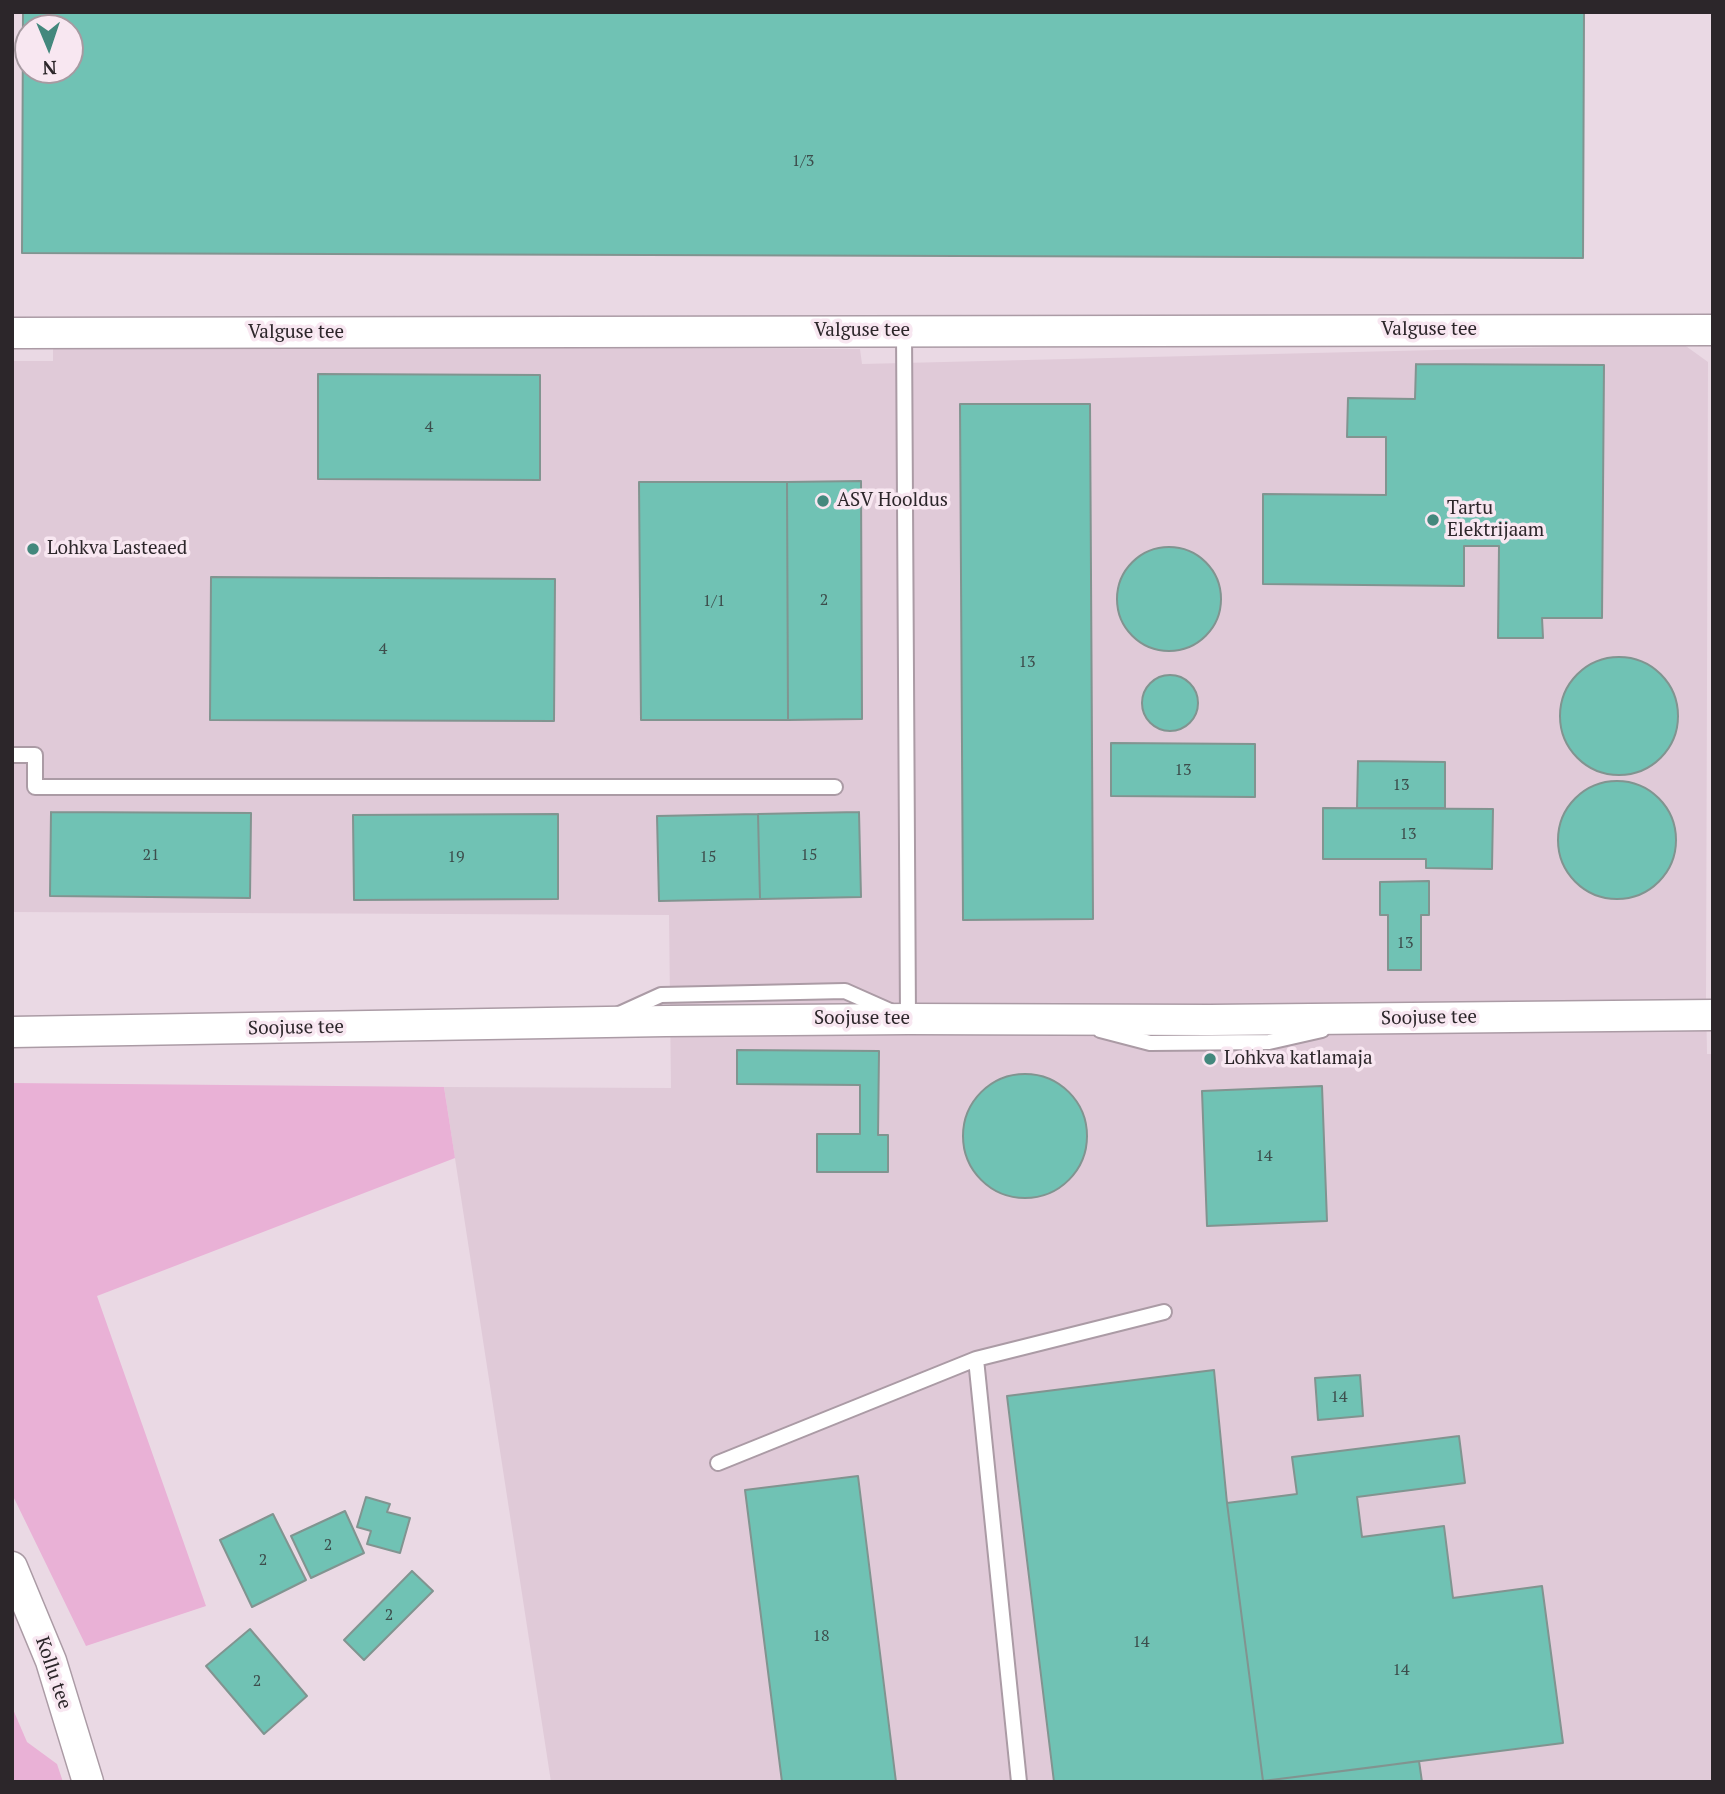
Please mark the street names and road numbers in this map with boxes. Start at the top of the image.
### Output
street label: Valguse tee [1381,319,1477,341]
street label: Valguse tee [814,320,910,342]
street label: Valguse tee [248,322,344,344]
street label: Soojuse tee [1381,1006,1477,1030]
street label: Soojuse tee [814,1008,910,1030]
street label: Soojuse tee [248,1016,344,1040]
street label: Kollu tee [30,1634,76,1712]

